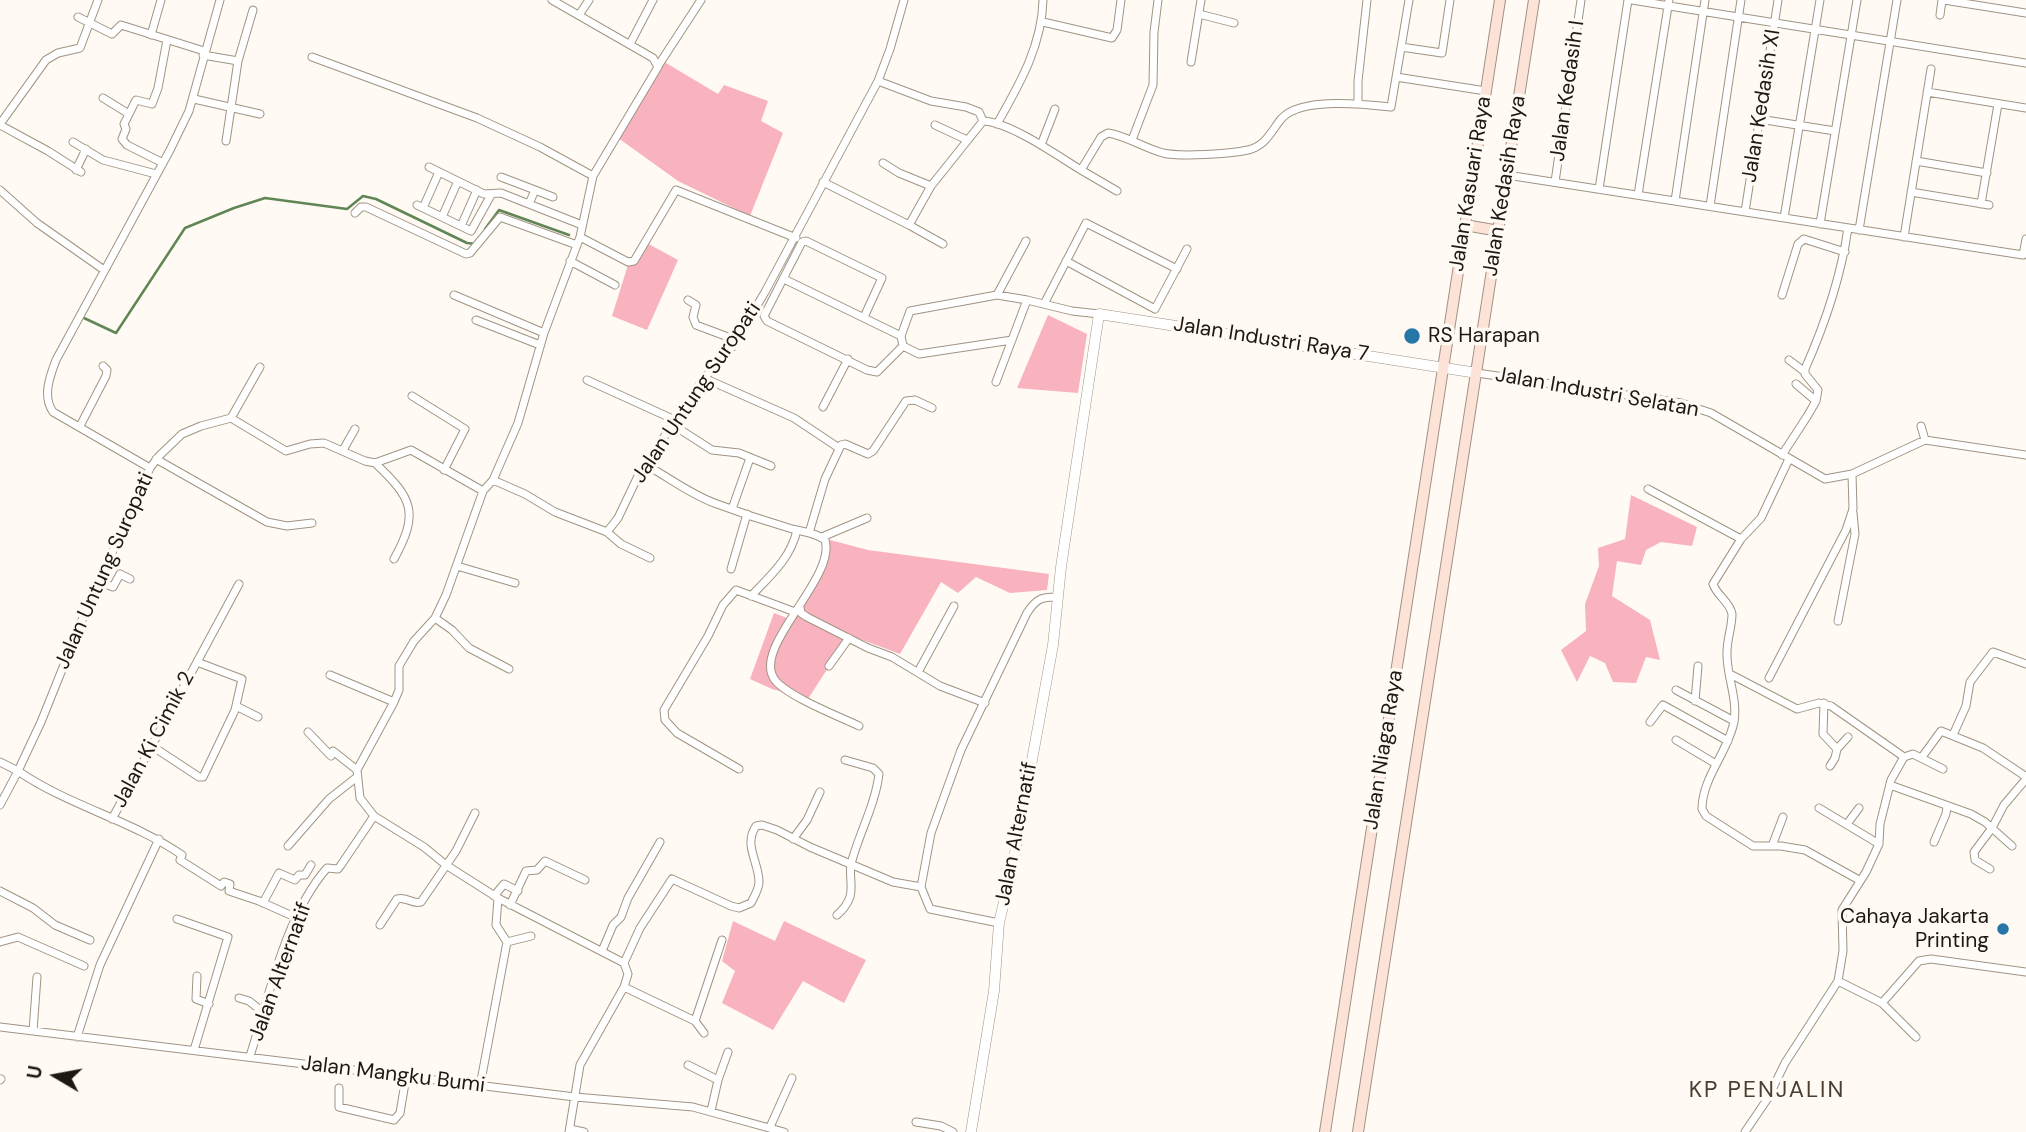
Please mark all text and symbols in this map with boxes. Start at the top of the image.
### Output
street label: Jalan Kedasih I [1546,19,1590,163]
street label: Jalan Kedasih XI [1737,28,1787,184]
street label: Jalan Kedasih Raya [1478,94,1532,278]
street label: Jalan Kasuari Raya [1445,95,1497,273]
street label: Jalan Untung Suropati [627,298,767,488]
street label: Jalan Industri Raya 7 [1172,312,1370,368]
place label: RS Harapan [1428,323,1540,349]
marker: RS Harapan [1402,326,1422,346]
street label: Jalan Industri Selatan [1493,363,1701,423]
street label: Jalan Untung Suropati [50,469,160,673]
street label: Jalan Ki Cimik 2 [108,668,200,812]
street label: Jalan Niaga Raya [1359,668,1409,832]
street label: Jalan Alternatif [991,760,1043,908]
street label: Jalan Alternatif [244,899,318,1045]
place label: Cahaya Jakarta Printing [1840,904,1989,954]
marker: Cahaya Jakarta Printing [1995,921,2011,937]
north arrow [21,1041,91,1111]
street label: Jalan Mangku Bumi [300,1051,486,1099]
text: U [21,1064,48,1081]
district label: KP PENJALIN [1690,1077,1844,1105]

